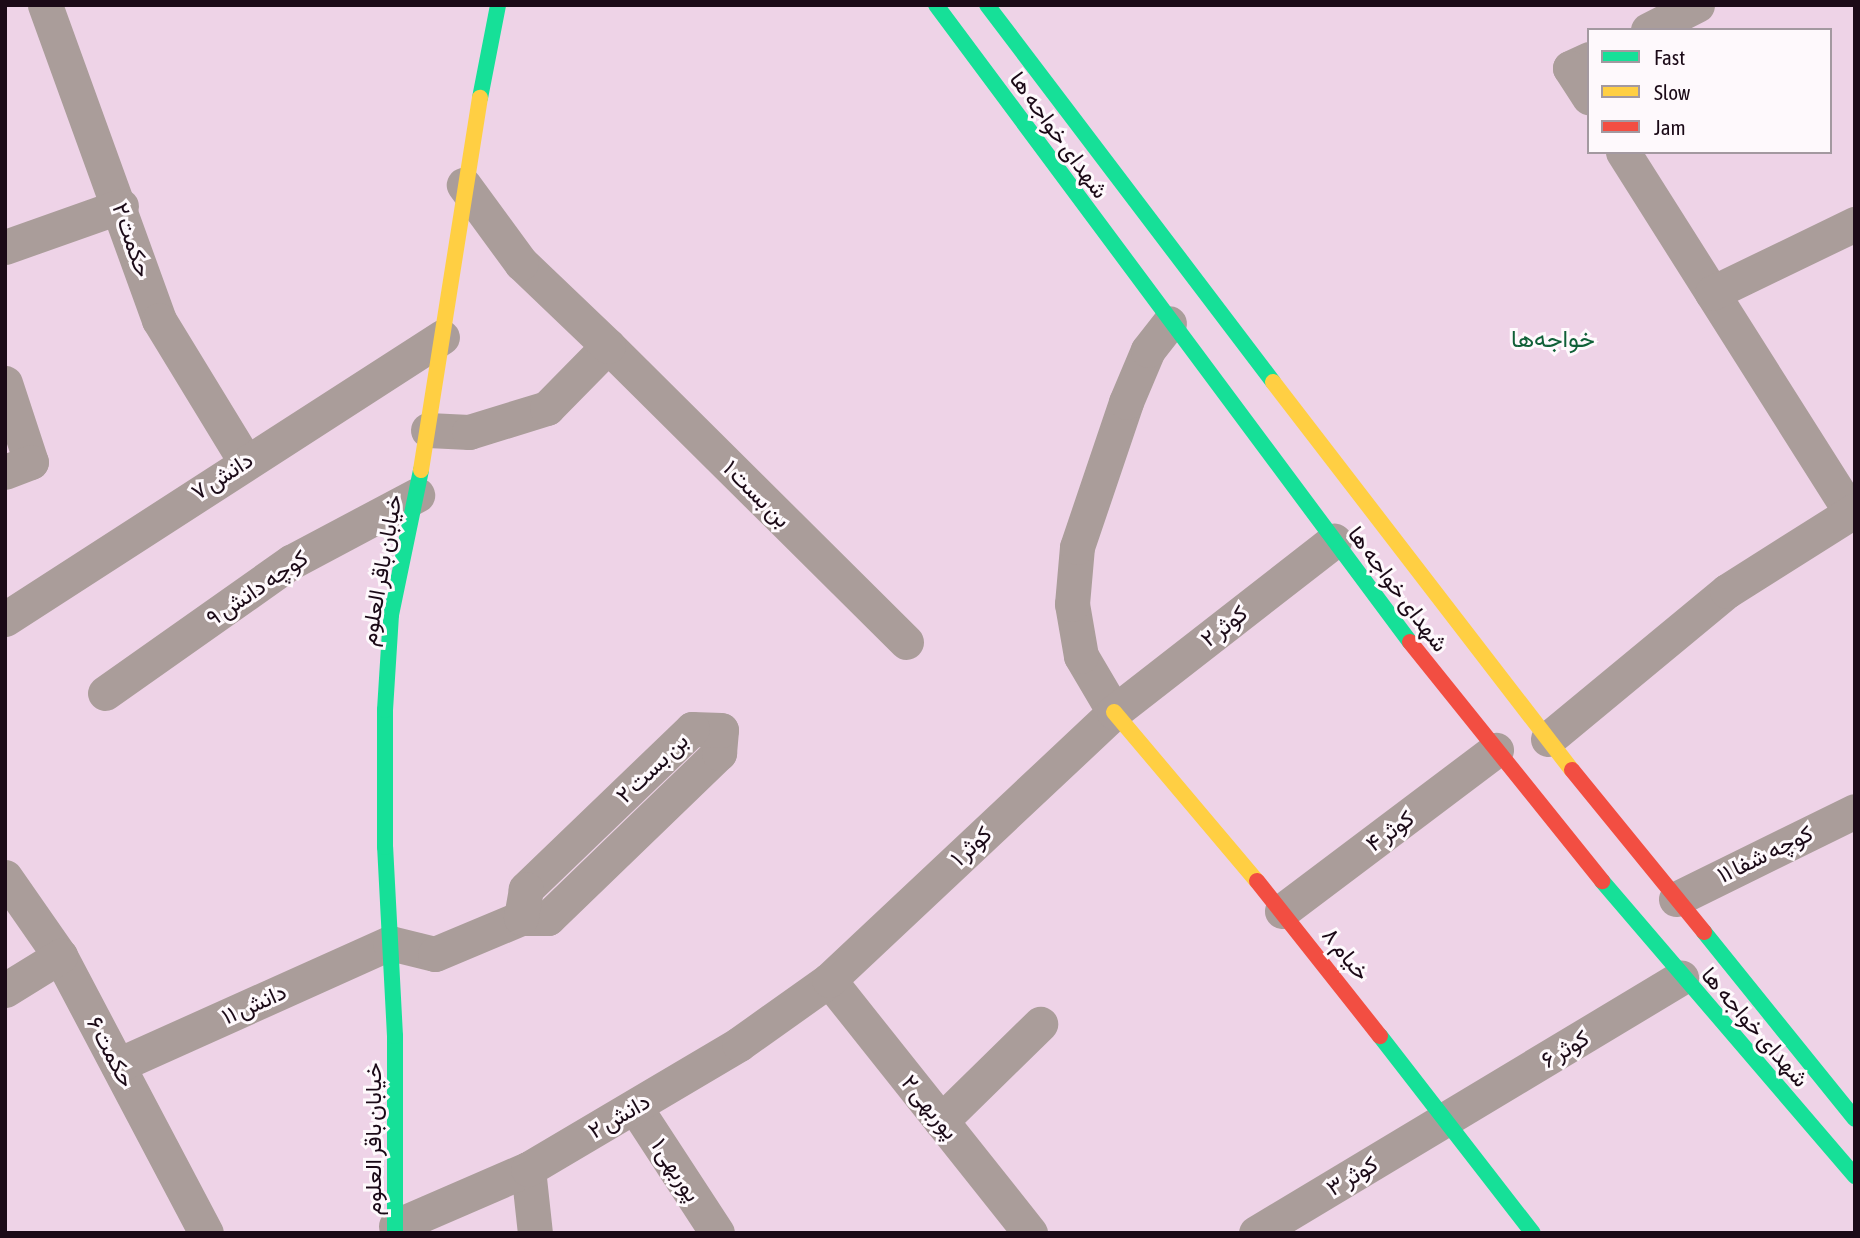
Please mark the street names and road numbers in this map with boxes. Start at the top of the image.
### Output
street label: شهدای خواجه ها [1004,66,1114,204]
street label: حکمت ۲ [106,199,158,281]
street label: دانش ۷ [186,446,258,506]
street label: بن بست ۱ [718,455,796,533]
street label: خیابان باقر العلوم [354,492,408,648]
street label: شهدای خواجه ها [1342,521,1454,657]
street label: کوچه دانش ۹ [201,544,313,632]
street label: کوثر ۲ [1195,599,1253,653]
street label: بن بست ۲ [610,727,694,809]
street label: کوثر ۴ [1361,804,1419,858]
street label: کوچه شفا ۱۱ [1713,819,1817,889]
street label: کوثر ۱ [945,820,997,872]
street label: خیام ۸ [1316,922,1376,986]
street label: شهدای خواجه ها [1695,961,1815,1093]
street label: دانش ۱۱ [217,978,291,1030]
street label: حکمت ۶ [81,1012,141,1092]
street label: کوثر ۶ [1536,1024,1594,1074]
street label: خیابان باقر العلوم [359,1063,387,1215]
street label: پوربهی ۲ [896,1069,964,1145]
street label: دانش ۲ [583,1087,655,1145]
street label: پوربهی ۱ [645,1133,707,1207]
street label: کوثر ۳ [1321,1150,1383,1202]

